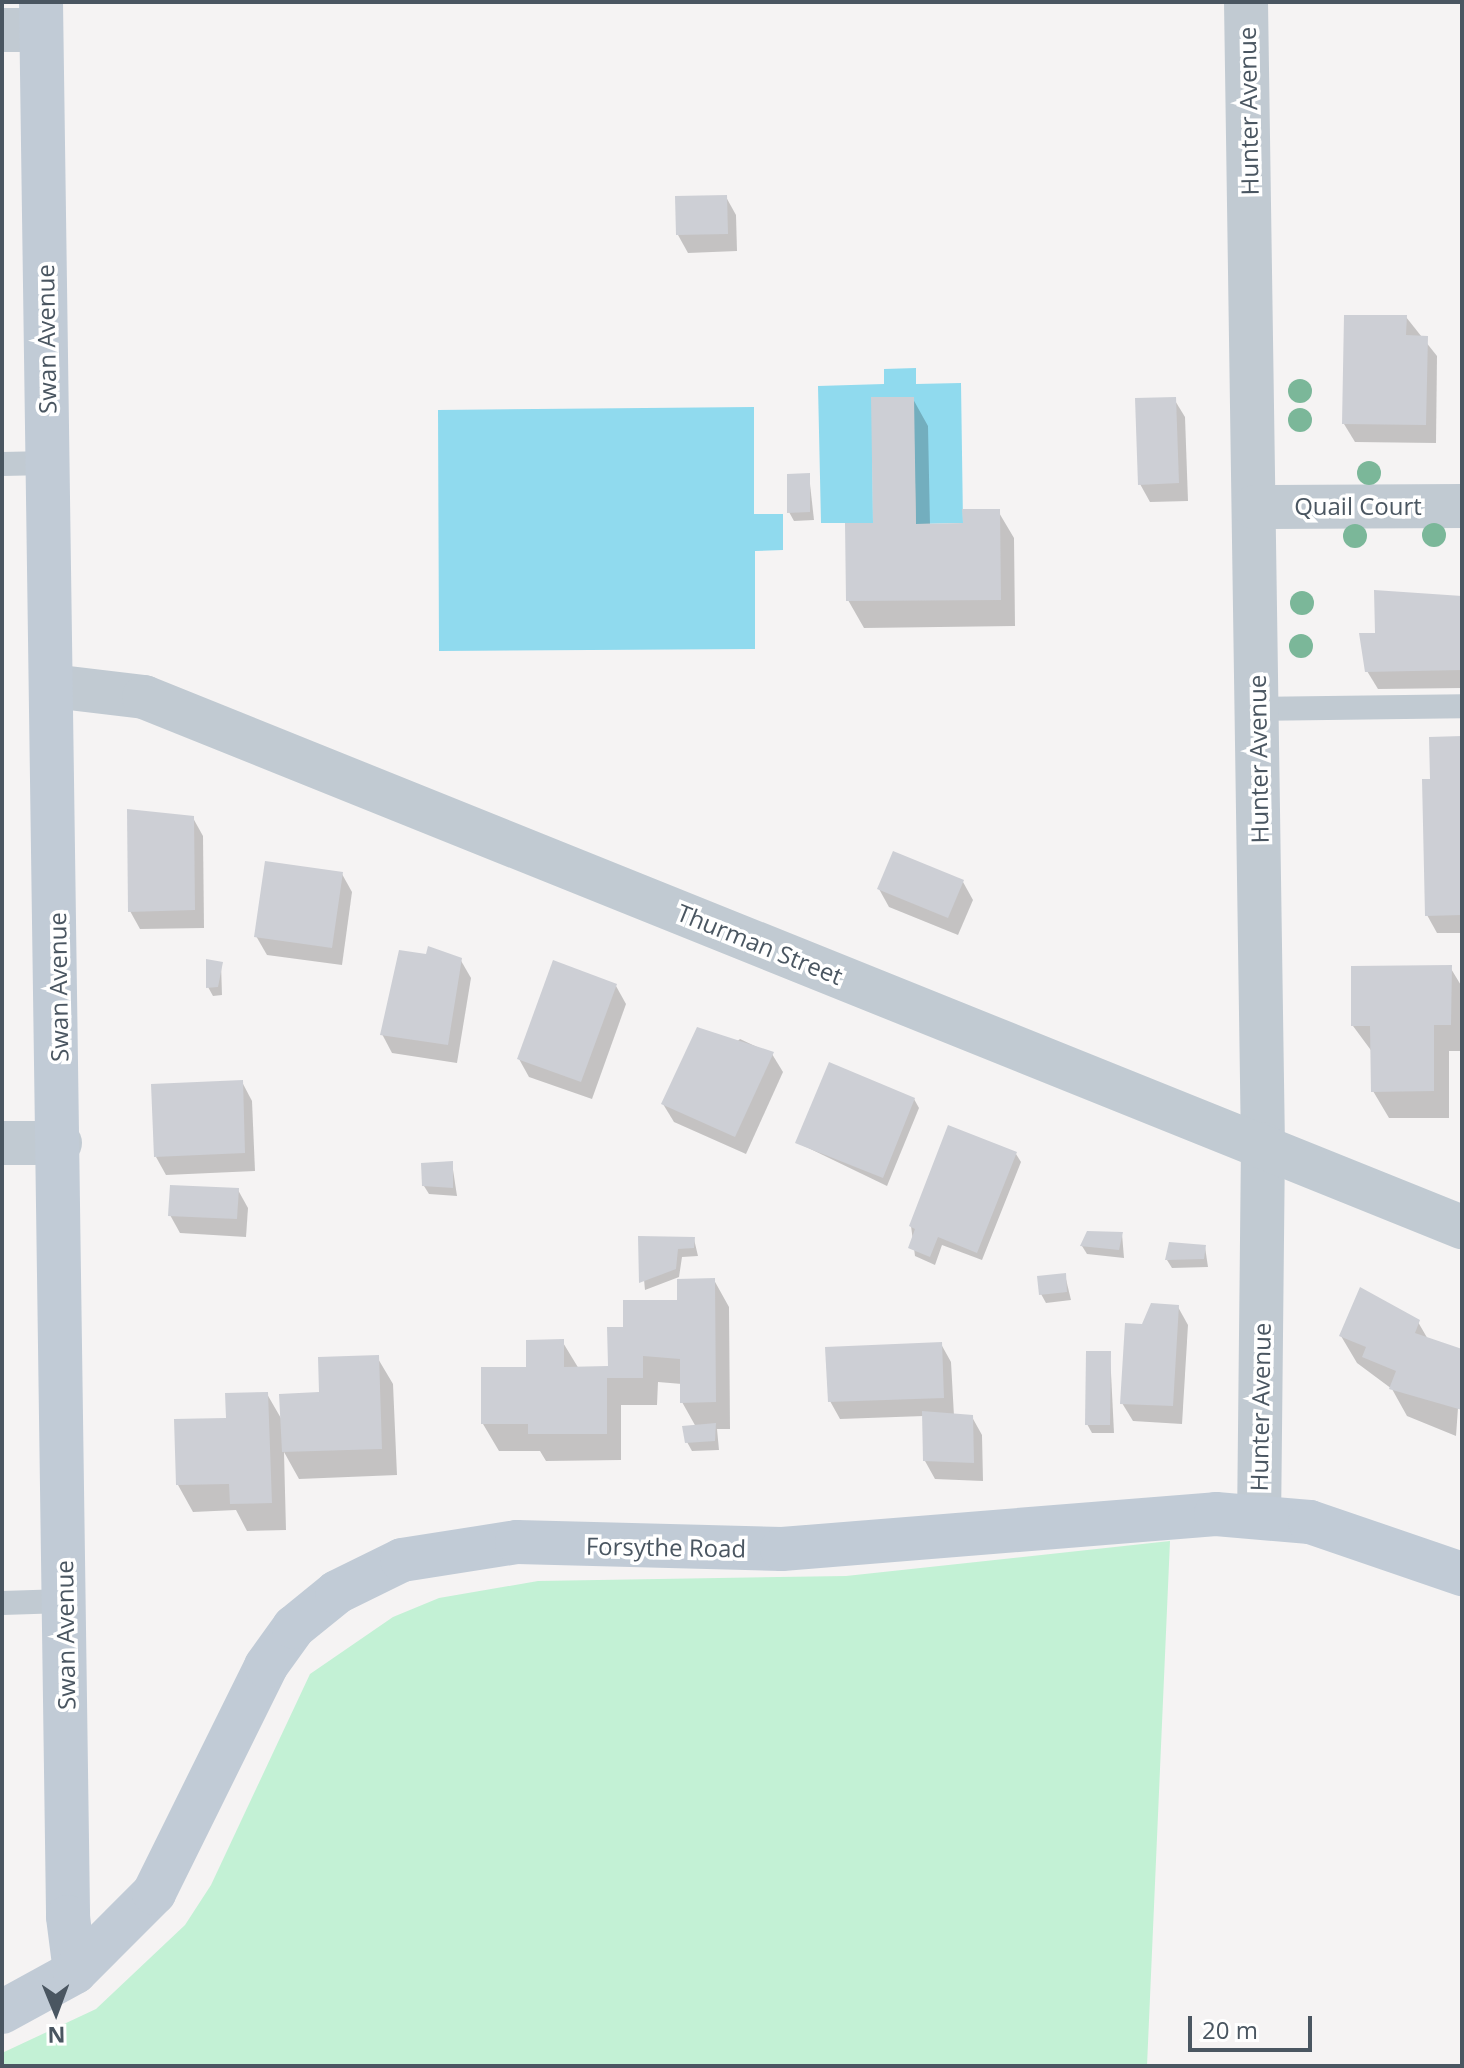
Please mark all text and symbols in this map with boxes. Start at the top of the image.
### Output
street label: Hunter Avenue [1232,26,1264,196]
street label: Swan Avenue [30,264,62,414]
street label: Quail Court [1294,492,1422,520]
street label: Hunter Avenue [1242,674,1274,844]
street label: Thurman Street [673,898,847,990]
street label: Swan Avenue [42,912,74,1062]
street label: Hunter Avenue [1244,1322,1276,1492]
street label: Forsythe Road [586,1531,746,1563]
street label: Swan Avenue [49,1560,81,1710]
north arrow [16,1972,96,2052]
scale bar [1192,2000,1316,2050]
text: 20 m [1202,2013,1258,2046]
text: N [47,2021,66,2051]

